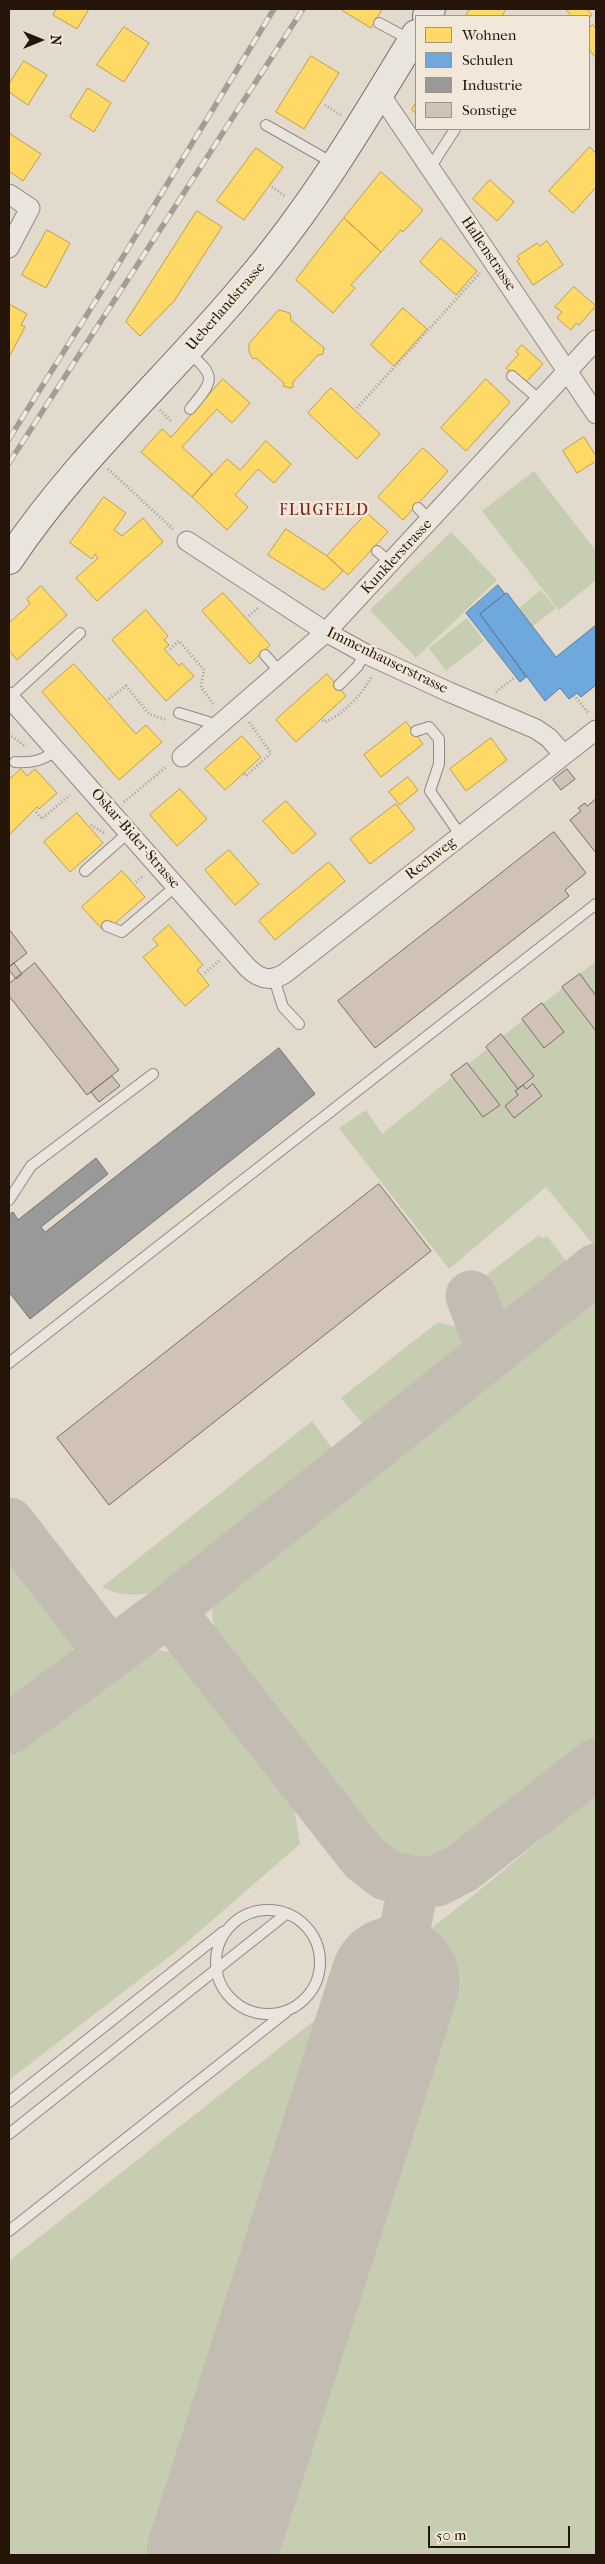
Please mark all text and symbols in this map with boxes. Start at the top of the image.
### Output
north arrow [15,15,65,65]
legend [415,15,590,130]
text: Wohnen [462,26,516,44]
text: N [47,35,64,45]
text: Schulen [462,51,513,69]
text: Industrie [462,76,522,94]
text: Sonstige [462,101,517,119]
street label: Hallenstrasse [457,213,519,295]
street label: Ueberlandstrasse [183,259,269,355]
district label: FLUGFELD [278,501,370,521]
street label: Kunklerstrasse [358,516,436,598]
street label: Immenhauserstrasse [323,624,451,698]
street label: Oskar-Bider-Strasse [86,785,184,893]
street label: Rechweg [402,834,460,884]
scale bar [430,2516,572,2548]
text: 50 m [436,2526,466,2544]

